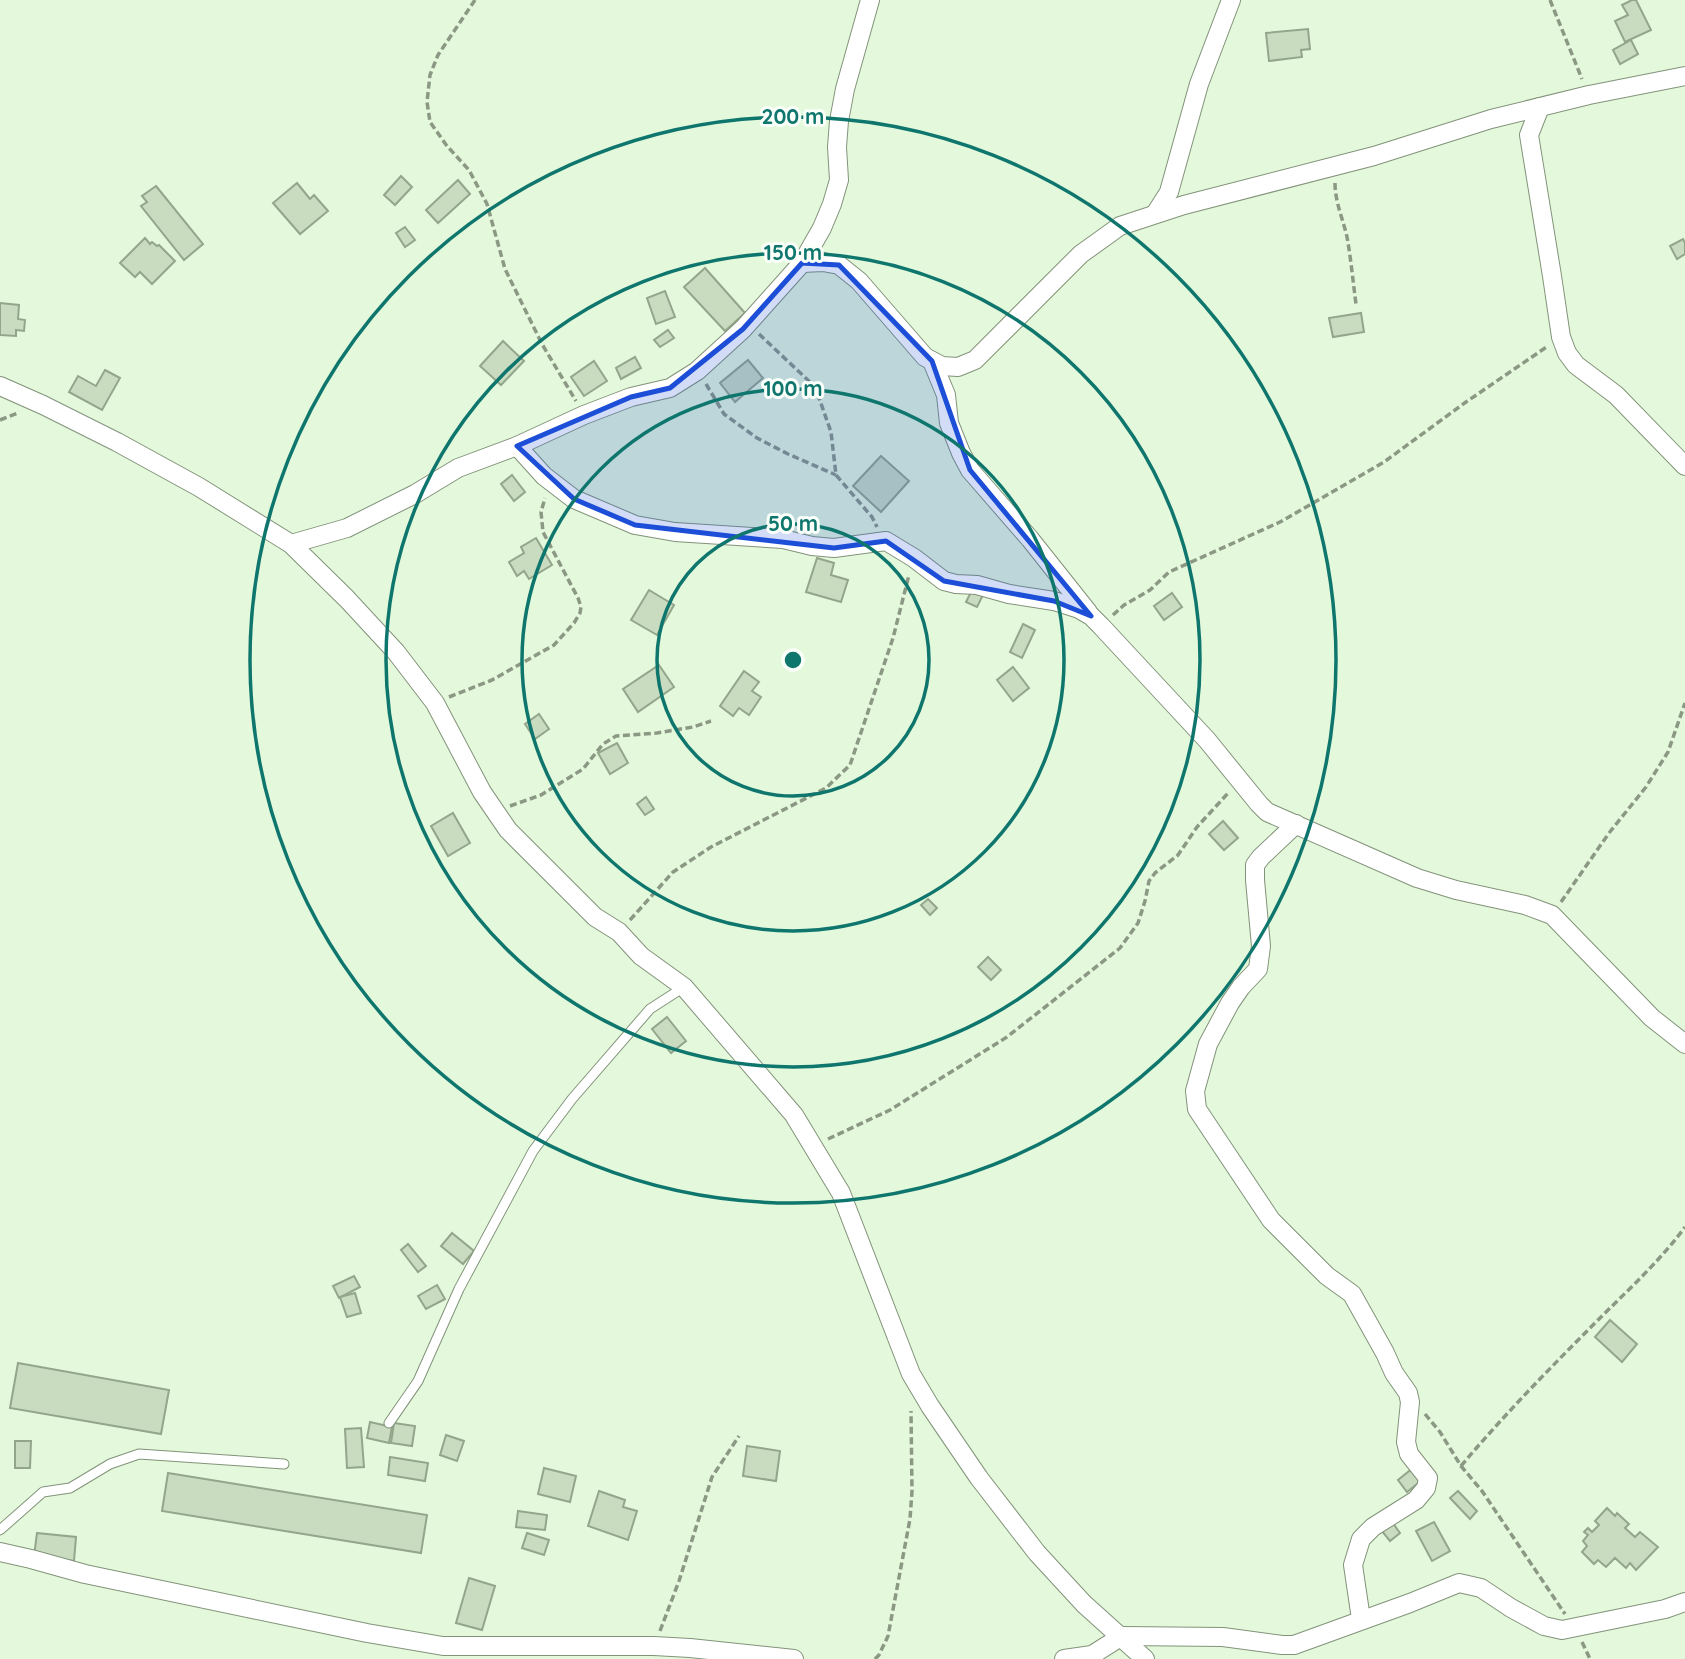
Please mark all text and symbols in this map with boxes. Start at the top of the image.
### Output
text: 200 m [762,103,824,129]
text: 150 m [764,239,822,265]
text: 100 m [763,375,823,401]
text: 50 m [768,510,818,536]
centre of rings [781,648,805,672]

